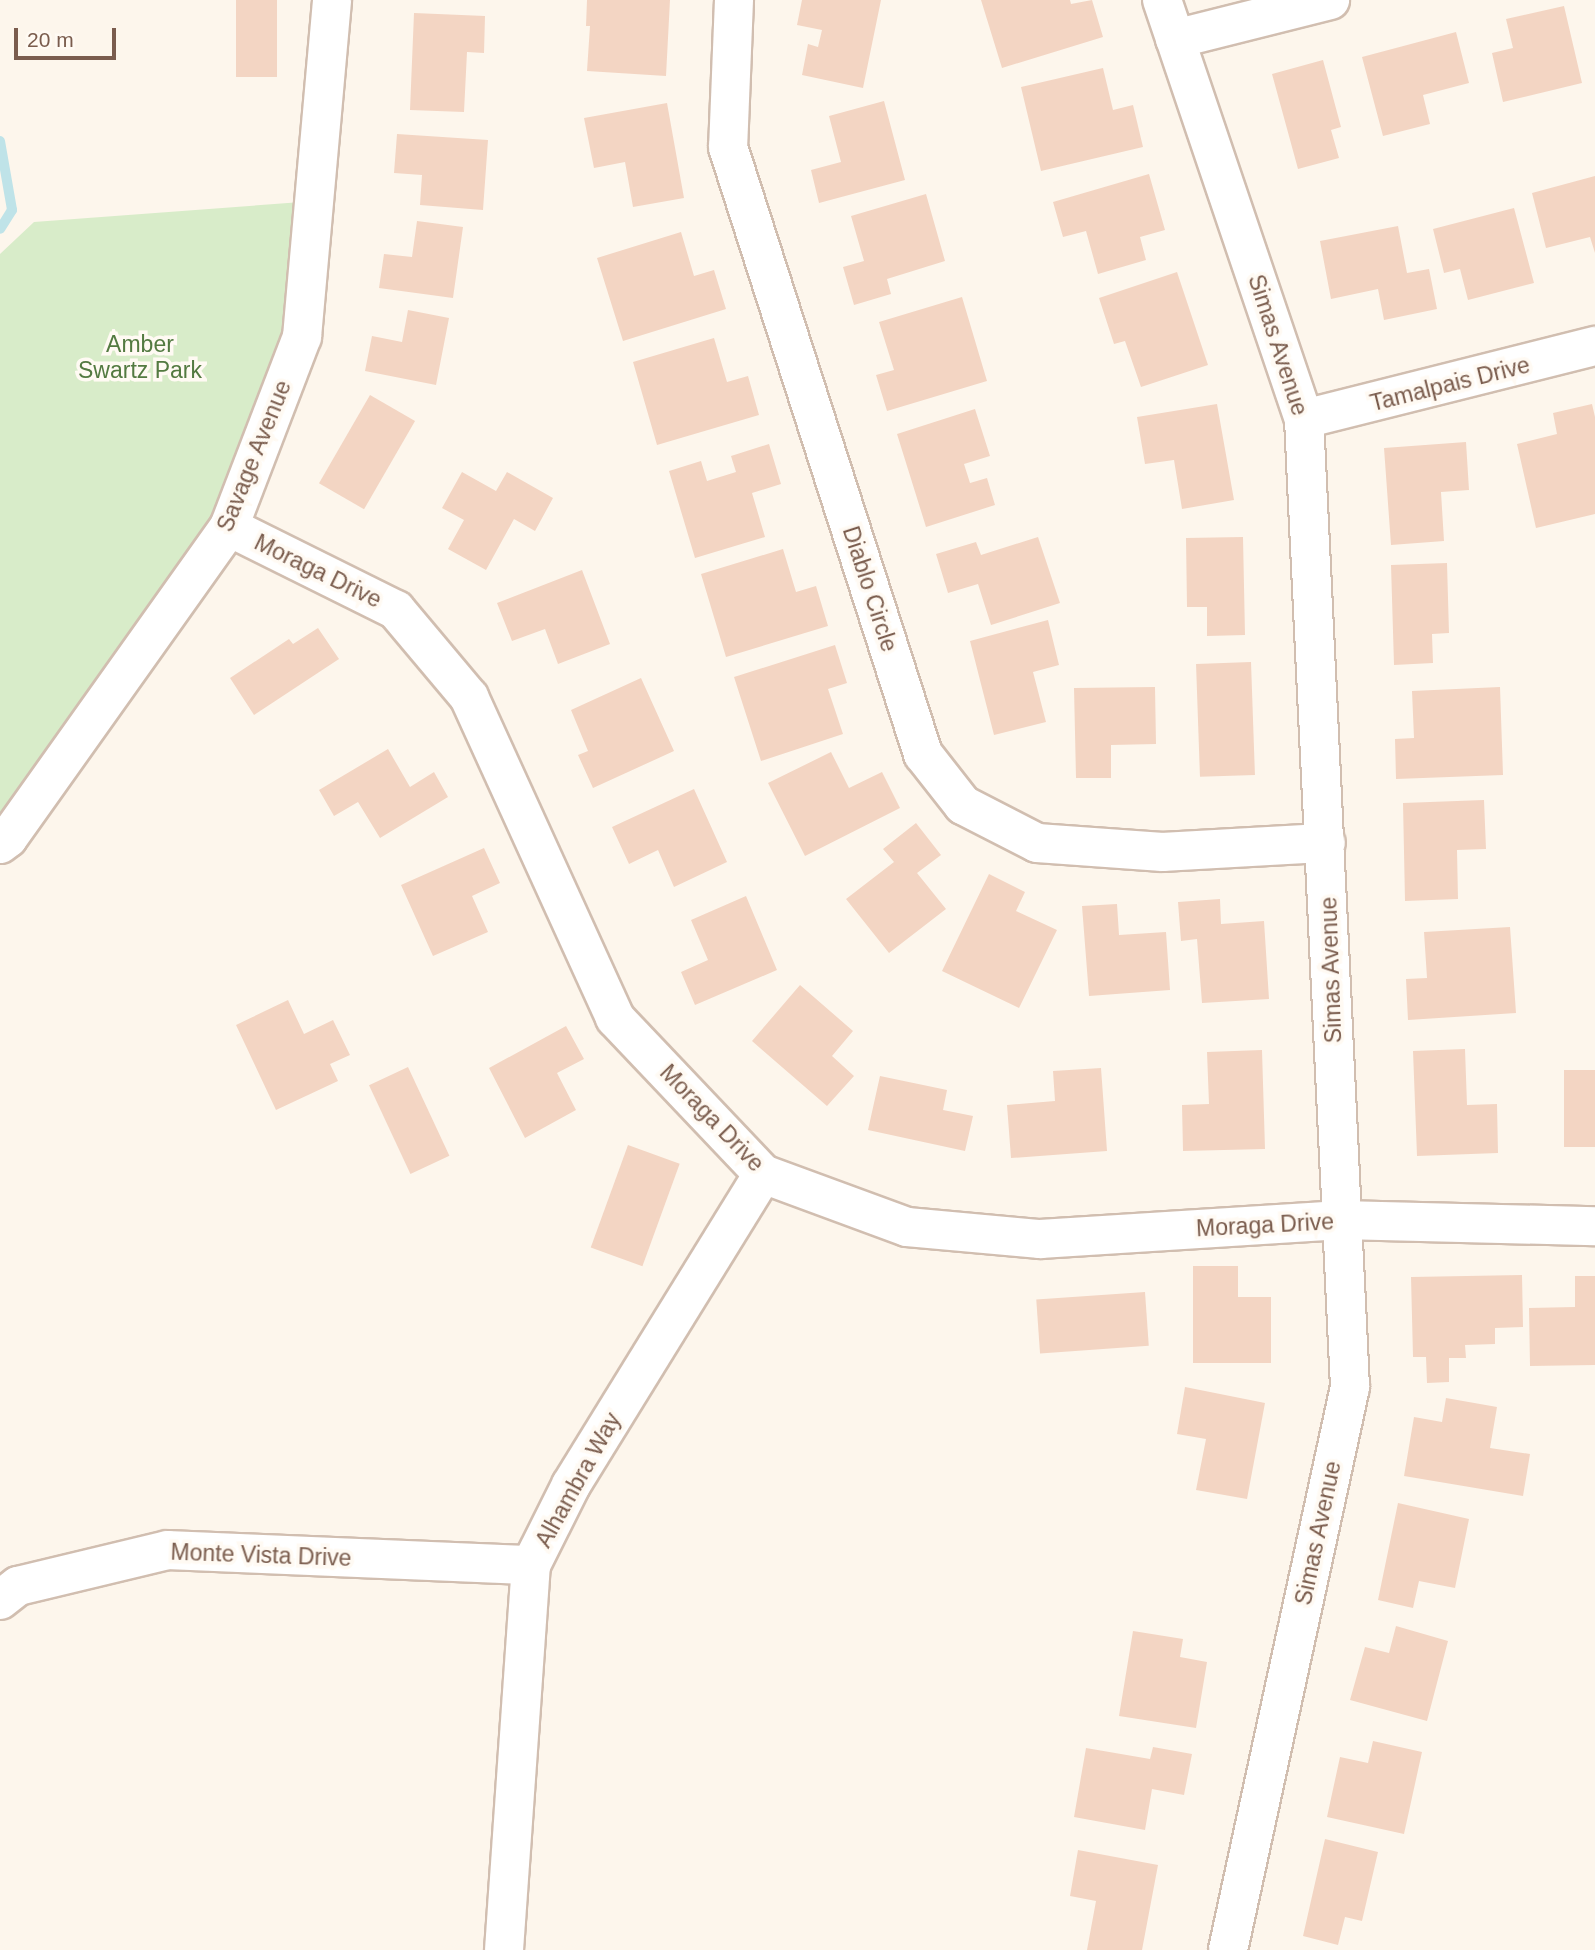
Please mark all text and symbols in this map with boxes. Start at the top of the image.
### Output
scale bar [18,14,119,58]
text: 20 m [27,28,74,51]
street label: Simas Avenue [1242,270,1314,420]
park label: Amber Swartz Park [78,330,202,384]
street label: Tamalpais Drive [1367,351,1533,417]
street label: Savage Avenue [211,376,297,536]
street label: Diablo Circle [837,523,903,655]
street label: Moraga Drive [250,528,386,614]
street label: Simas Avenue [1315,896,1347,1044]
street label: Moraga Drive [654,1059,770,1177]
street label: Moraga Drive [1195,1208,1335,1242]
street label: Alhambra Way [530,1408,626,1552]
street label: Simas Avenue [1289,1458,1347,1608]
street label: Monte Vista Drive [170,1538,352,1572]

